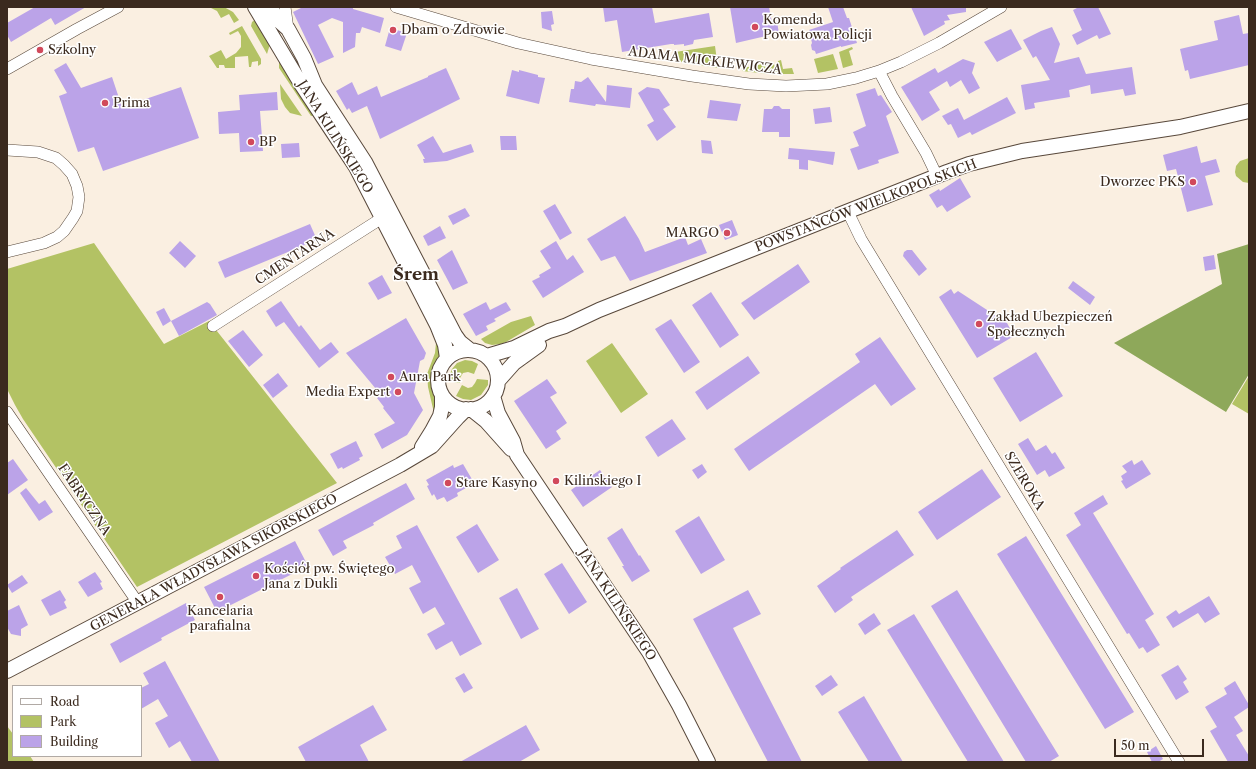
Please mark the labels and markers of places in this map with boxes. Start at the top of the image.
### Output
place label: Komenda Powiatowa Policji [763,12,872,43]
place label: Dbam o Zdrowie [401,22,505,38]
marker: Komenda Powiatowa Policji [750,22,760,32]
marker: Dbam o Zdrowie [388,25,398,35]
place label: Szkolny [48,42,96,58]
marker: Szkolny [35,45,45,55]
place label: Prima [113,95,150,111]
marker: Prima [100,98,110,108]
place label: BP [259,134,277,150]
marker: BP [246,137,256,147]
place label: Dworzec PKS [1100,174,1185,190]
marker: Dworzec PKS [1188,177,1198,187]
place label: MARGO [666,225,719,241]
marker: MARGO [722,228,732,238]
place label: Zakład Ubezpieczeń Społecznych [987,309,1113,340]
marker: Zakład Ubezpieczeń Społecznych [974,319,984,329]
place label: Aura Park [399,369,460,385]
marker: Aura Park [386,372,396,382]
place label: Media Expert [306,384,390,400]
marker: Media Expert [393,387,403,397]
place label: Kilińskiego I [564,473,641,489]
place label: Stare Kasyno [456,475,537,491]
marker: Kilińskiego I [551,476,561,486]
marker: Stare Kasyno [443,478,453,488]
place label: Kościół pw. Świętego Jana z Dukli [264,561,394,592]
marker: Kościół pw. Świętego Jana z Dukli [251,571,261,581]
marker: Kancelaria parafialna [215,592,225,602]
place label: Kancelaria parafialna [187,603,253,634]

